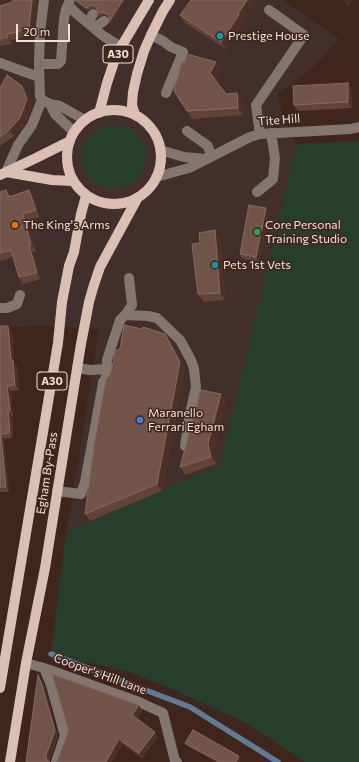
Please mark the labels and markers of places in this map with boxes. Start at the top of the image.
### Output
place label: Prestige House [228,29,310,43]
marker: Prestige House [215,31,225,41]
place label: The King's Arms [23,218,110,232]
place label: Core Personal Training Studio [265,218,347,246]
marker: The King's Arms [10,220,20,230]
marker: Core Personal Training Studio [252,227,262,237]
place label: Pets 1st Vets [223,258,291,272]
marker: Pets 1st Vets [210,260,220,270]
place label: Maranello Ferrari Egham [148,406,224,434]
marker: Maranello Ferrari Egham [135,415,145,425]

